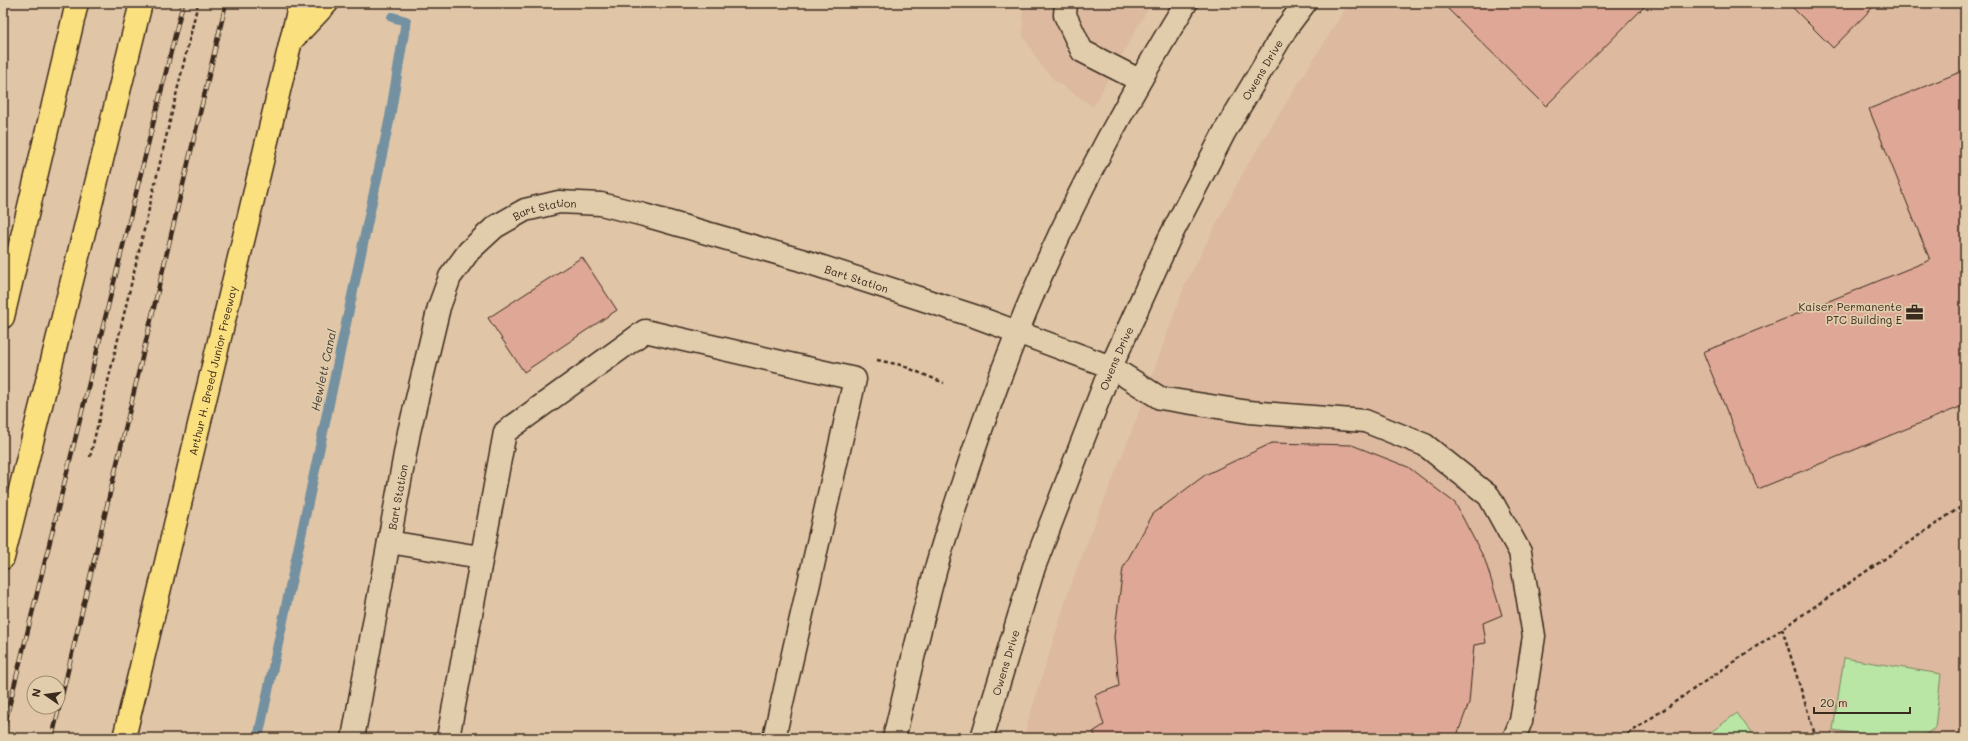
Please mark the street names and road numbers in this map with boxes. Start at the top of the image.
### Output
street label: Owens Drive [1238,36,1286,102]
street label: Bart Station [509,194,577,223]
street label: Bart Station [823,261,891,295]
street label: Arthur H. Breed Junior Freeway [184,284,240,457]
street label: Owens Drive [1095,324,1136,392]
street label: Bart Station [384,463,410,531]
street label: Owens Drive [988,627,1022,697]

